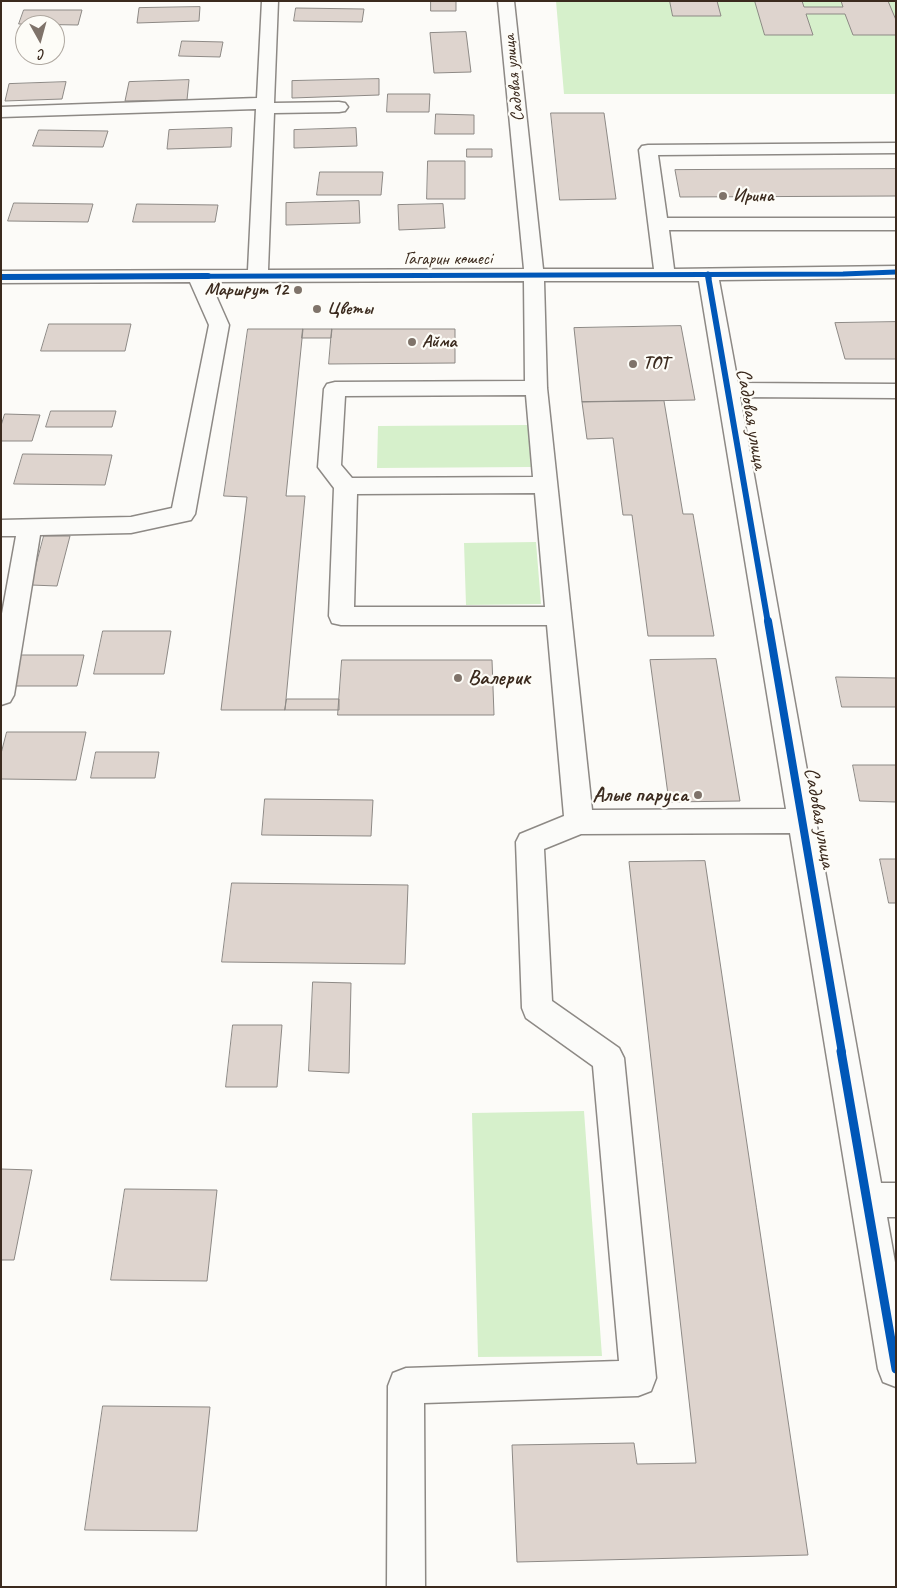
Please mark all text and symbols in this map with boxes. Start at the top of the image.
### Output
north arrow [15,15,65,65]
street label: Садовая улица [499,33,529,123]
text: С [37,46,46,63]
place label: Ирина [733,185,774,207]
marker: Ирина [717,190,729,202]
street label: Гагарин көшесі [404,248,492,270]
place label: Маршрут 12 [205,279,288,301]
marker: Маршрут 12 [292,284,304,296]
place label: Цветы [327,298,373,320]
marker: Цветы [311,303,323,315]
place label: Айма [422,331,457,353]
marker: Айма [406,336,418,348]
place label: ТОТ [643,353,669,375]
marker: ТОТ [627,358,639,370]
street label: Садовая улица [730,367,772,471]
place label: Валерик [468,665,531,691]
marker: Валерик [452,672,464,684]
street label: Садовая улица [798,766,840,870]
place label: Алые паруса [592,782,688,808]
marker: Алые паруса [692,789,704,801]

